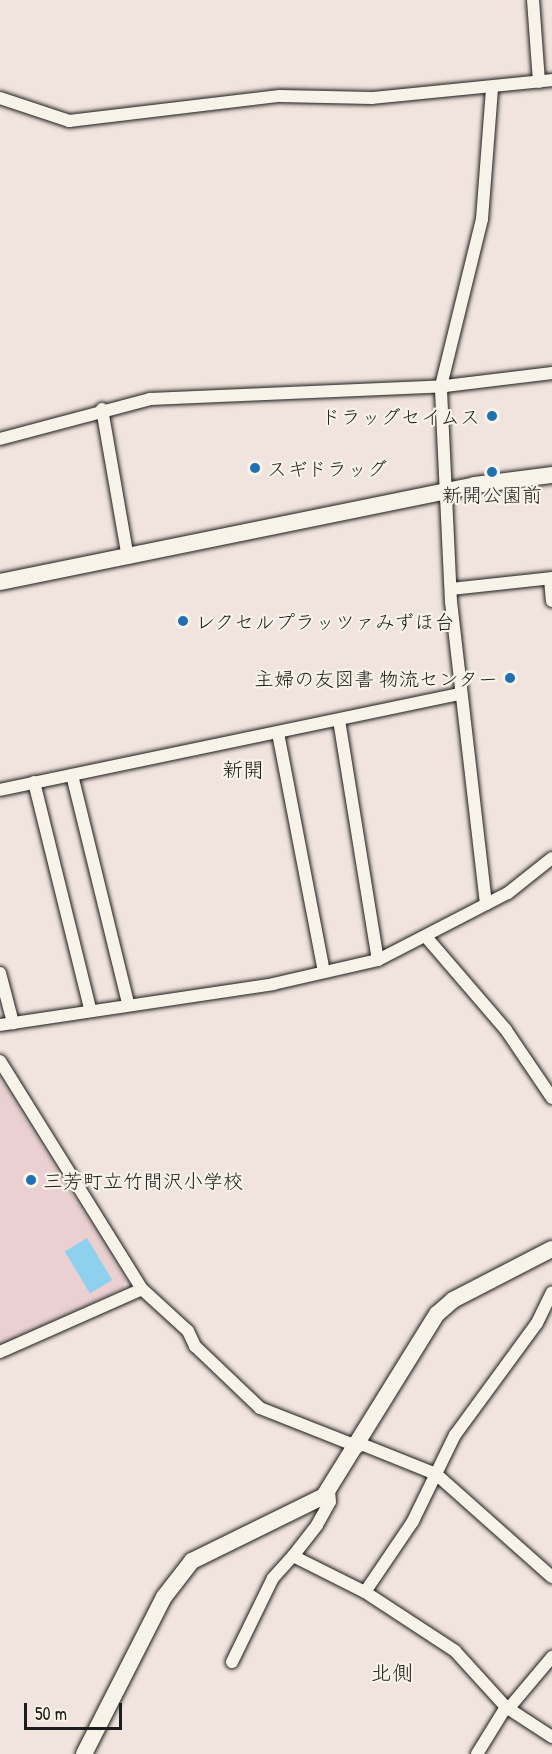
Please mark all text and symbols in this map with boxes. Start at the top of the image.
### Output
place label: ドラッグセイムス [320,404,480,428]
marker: ドラッグセイムス [485,409,499,423]
place label: スギドラッグ [267,456,387,480]
marker: スギドラッグ [248,461,262,475]
marker: 新開公園前 [485,465,499,479]
place label: 新開公園前 [442,482,542,506]
place label: レクセルプラッツァみずほ台 [195,609,455,633]
marker: レクセルプラッツァみずほ台 [176,614,190,628]
place label: 主婦の友図書 物流センター [253,666,498,690]
marker: 主婦の友図書 物流センター [503,671,517,685]
district label: 新開 [222,757,264,783]
place label: 三芳町立竹間沢小学校 [43,1168,243,1192]
marker: 三芳町立竹間沢小学校 [24,1173,38,1187]
district label: 北側 [371,1660,413,1686]
scale bar [27,1691,124,1729]
text: 50 m [35,1701,67,1726]

